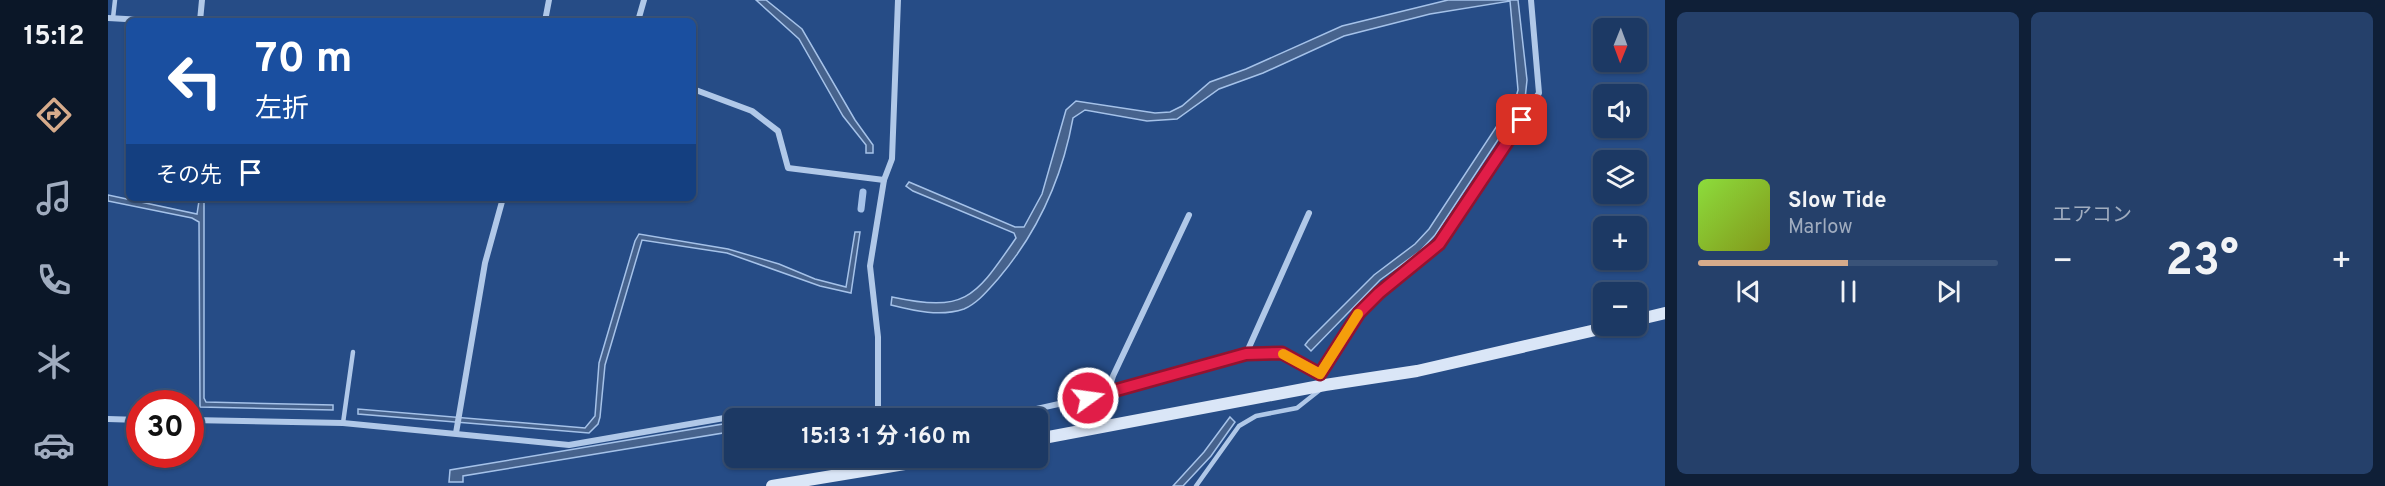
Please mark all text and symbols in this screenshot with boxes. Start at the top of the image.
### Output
north arrow [1593,18,1647,72]
map controls [1593,18,1647,336]
text: 15:12 [23,20,85,54]
text: 70 m [255,34,353,87]
icon: left [156,42,234,120]
button: sound [1593,84,1647,138]
text: 左折 [255,93,309,127]
icon: directions [33,94,75,136]
pin [1496,94,1547,145]
icon: arrive [1505,103,1538,136]
button: layers [1593,150,1647,204]
icon: arrive [234,156,267,189]
text: その先 [156,163,222,190]
icon: music [33,177,75,219]
text: Slow Tide [1788,188,1887,215]
text: エアコン [2052,203,2132,229]
text: Marlow [1788,215,1852,241]
button: + [1593,216,1647,270]
text: 23° [2165,234,2239,291]
text: − [2052,242,2073,284]
text: + [2331,242,2352,284]
icon: phone [33,259,75,301]
icon: previous [1732,275,1765,308]
icon: pause [1832,275,1865,308]
icon: next [1932,275,1965,308]
button: − [1593,282,1647,336]
icon: climate [33,341,75,383]
position arrow [1056,366,1120,430]
speed limit sign: 30 [126,390,204,468]
icon: car [33,424,75,466]
text: 15:13 · 1 分 · 160 m [801,424,971,451]

